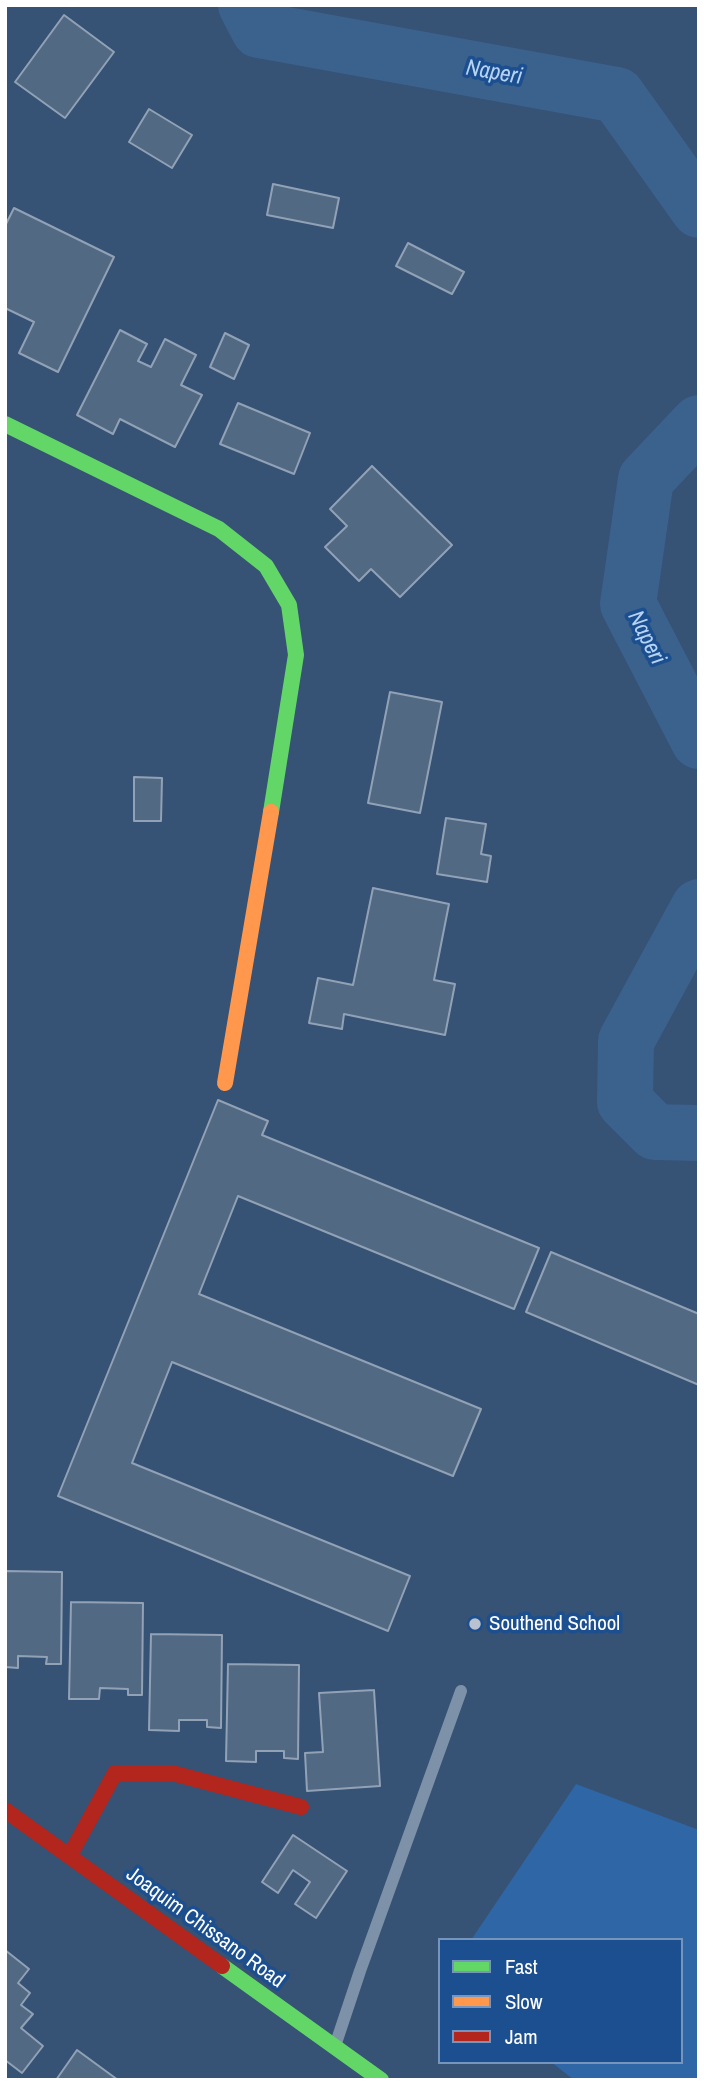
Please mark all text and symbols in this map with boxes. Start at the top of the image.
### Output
water label: Naperi [464,54,524,92]
water label: Naperi [621,607,671,669]
place label: Southend School [489,1611,620,1637]
marker: Southend School [467,1616,483,1632]
street label: Joaquim Chissano Road [121,1862,289,1994]
legend [438,1938,683,2064]
text: Fast [505,1952,538,1981]
text: Slow [505,1987,542,2016]
text: Jam [505,2022,538,2051]

